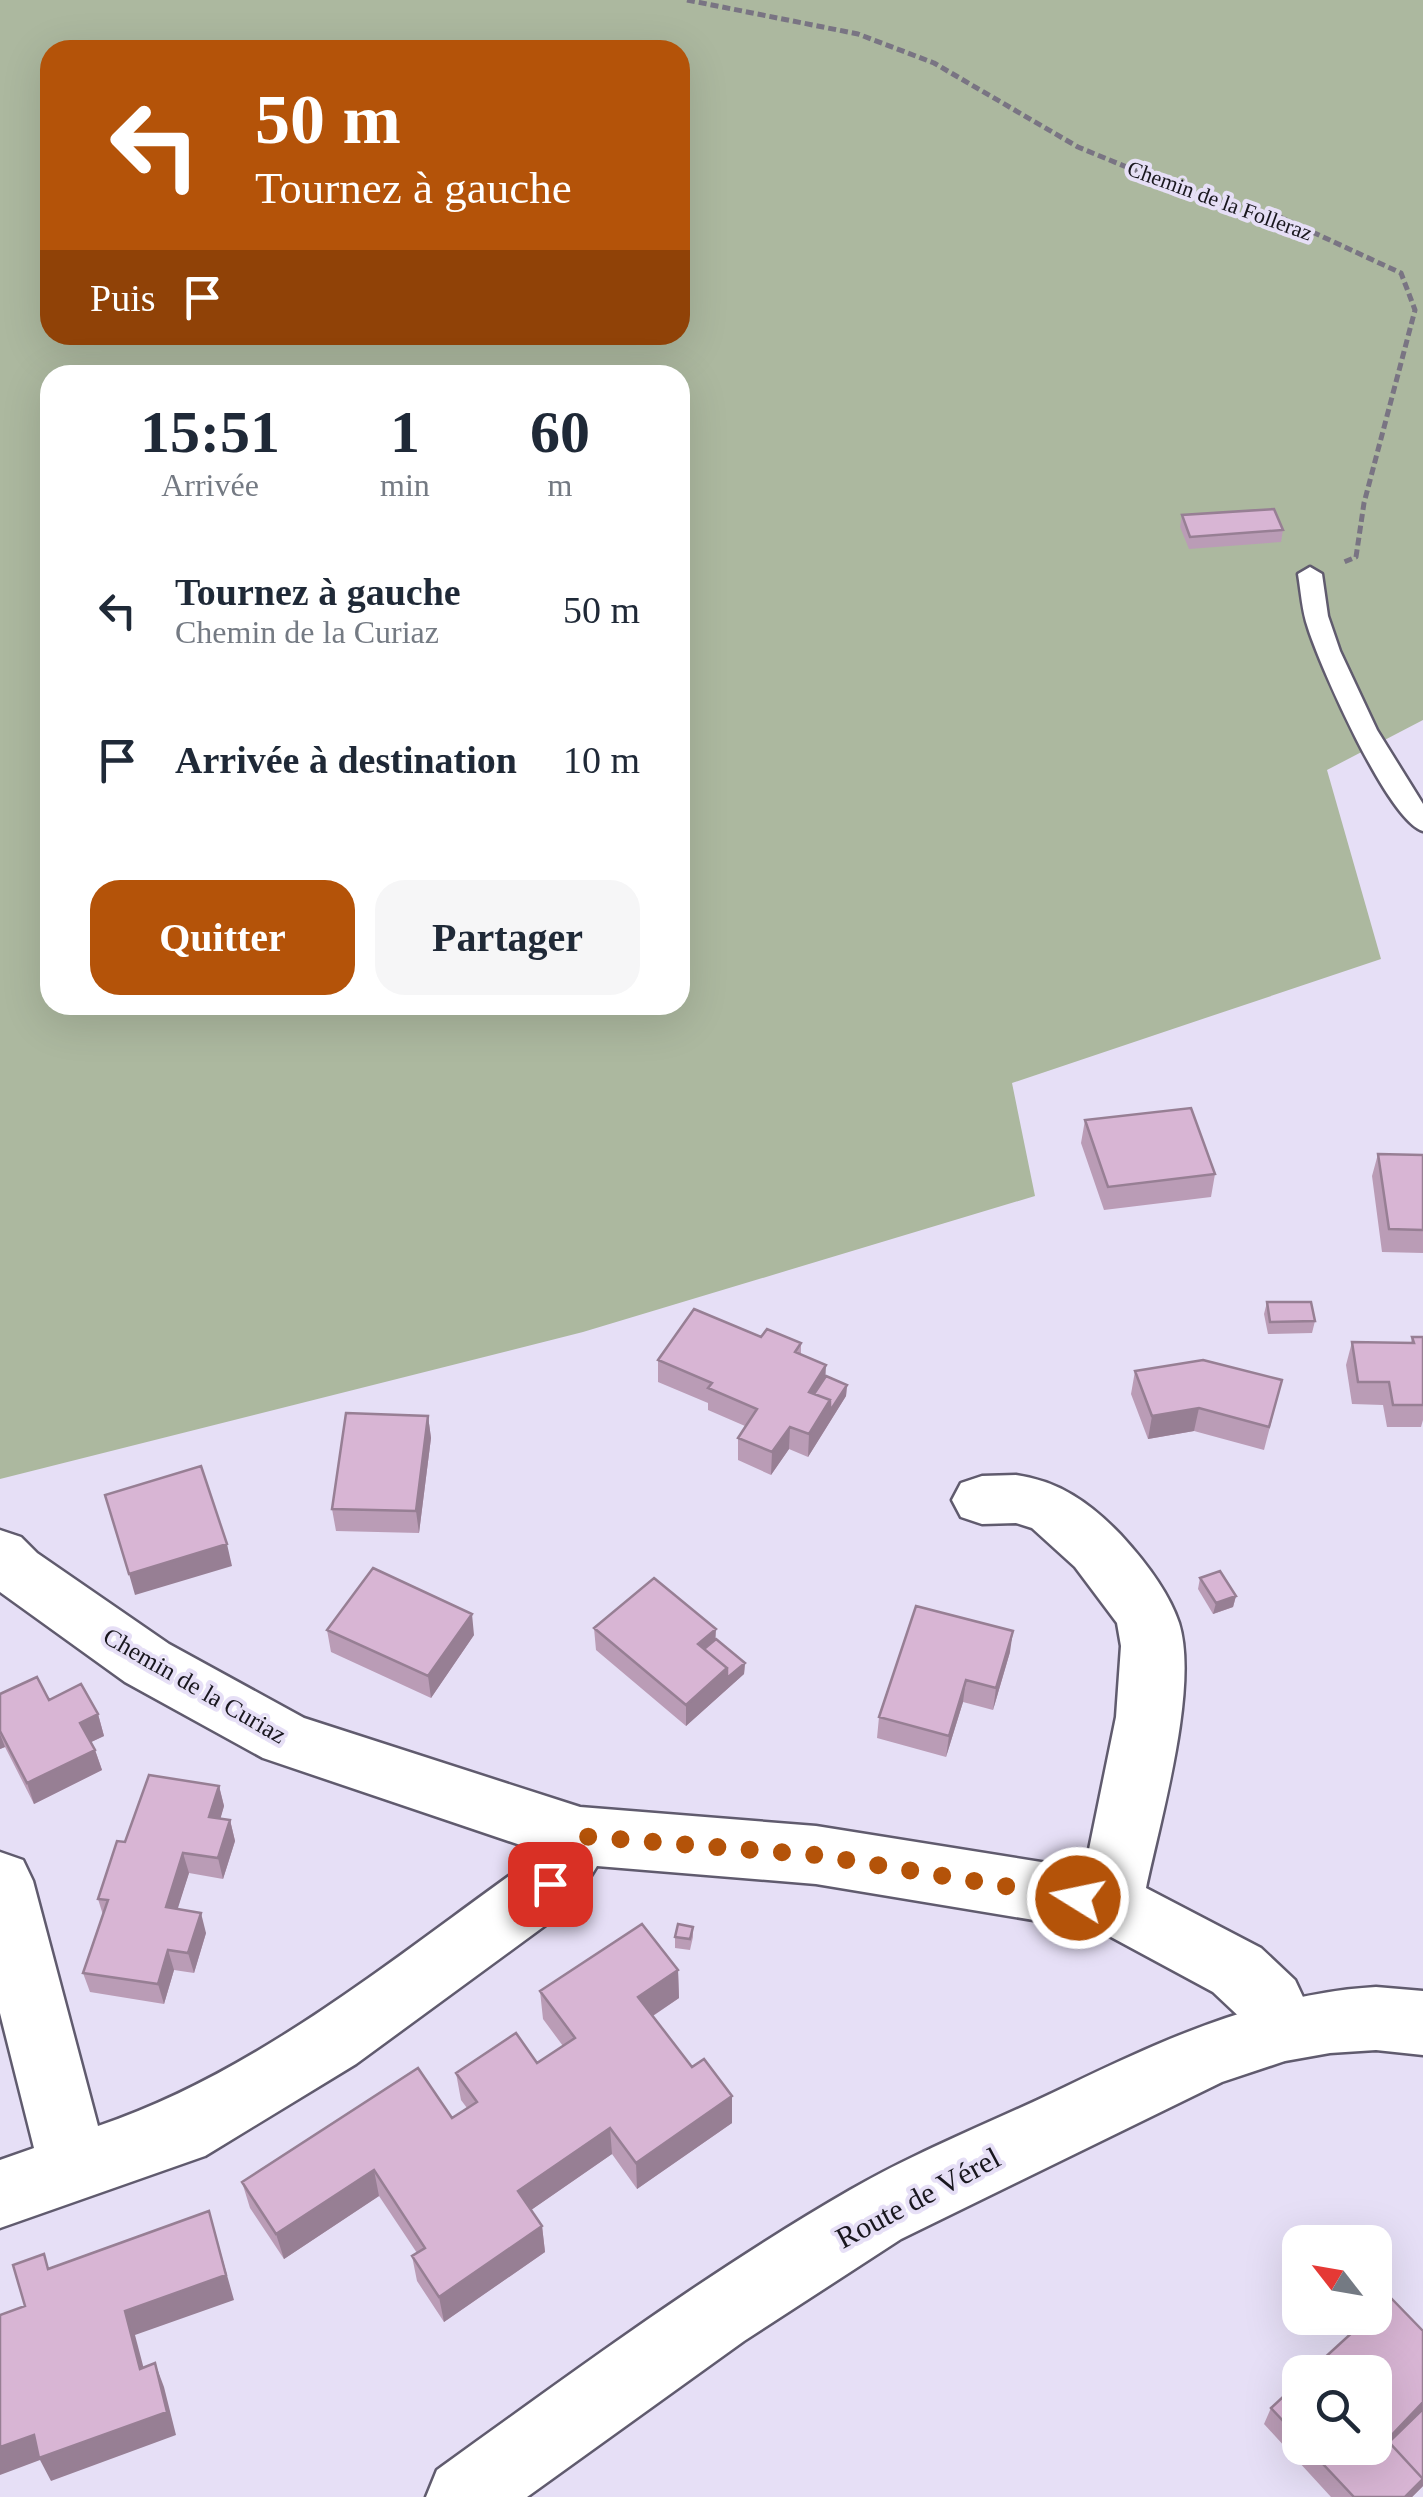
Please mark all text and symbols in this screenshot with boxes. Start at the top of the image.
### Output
icon: left [90,80,220,210]
text: 50 m [255,81,401,158]
street label: Chemin de la Folleraz [1124,155,1316,246]
text: Tournez à gauche [255,163,572,213]
icon: arrive [175,270,230,325]
text: Puis [90,277,155,319]
text: 15:51 [140,399,280,465]
text: 1 [390,399,420,465]
text: 60 [530,399,590,465]
text: Arrivée [161,467,259,503]
text: min [380,467,430,503]
text: m [547,467,572,503]
text: Tournez à gauche [175,571,461,613]
icon: left [90,583,145,638]
text: 50 m [563,589,640,631]
text: Chemin de la Curiaz [175,614,439,650]
icon: arrive [90,733,145,788]
text: Arrivée à destination [175,739,517,781]
text: 10 m [563,739,640,781]
button: Quitter [90,880,355,995]
button: Partager [375,880,640,995]
street label: Chemin de la Curiaz [99,1622,291,1749]
pin [508,1842,593,1927]
position arrow [1026,1846,1130,1950]
icon: arrive [523,1857,578,1912]
street label: Route de Vérel [830,2140,1005,2255]
north arrow [1282,2225,1392,2335]
map controls [1282,2225,1392,2465]
button: search [1282,2355,1392,2465]

